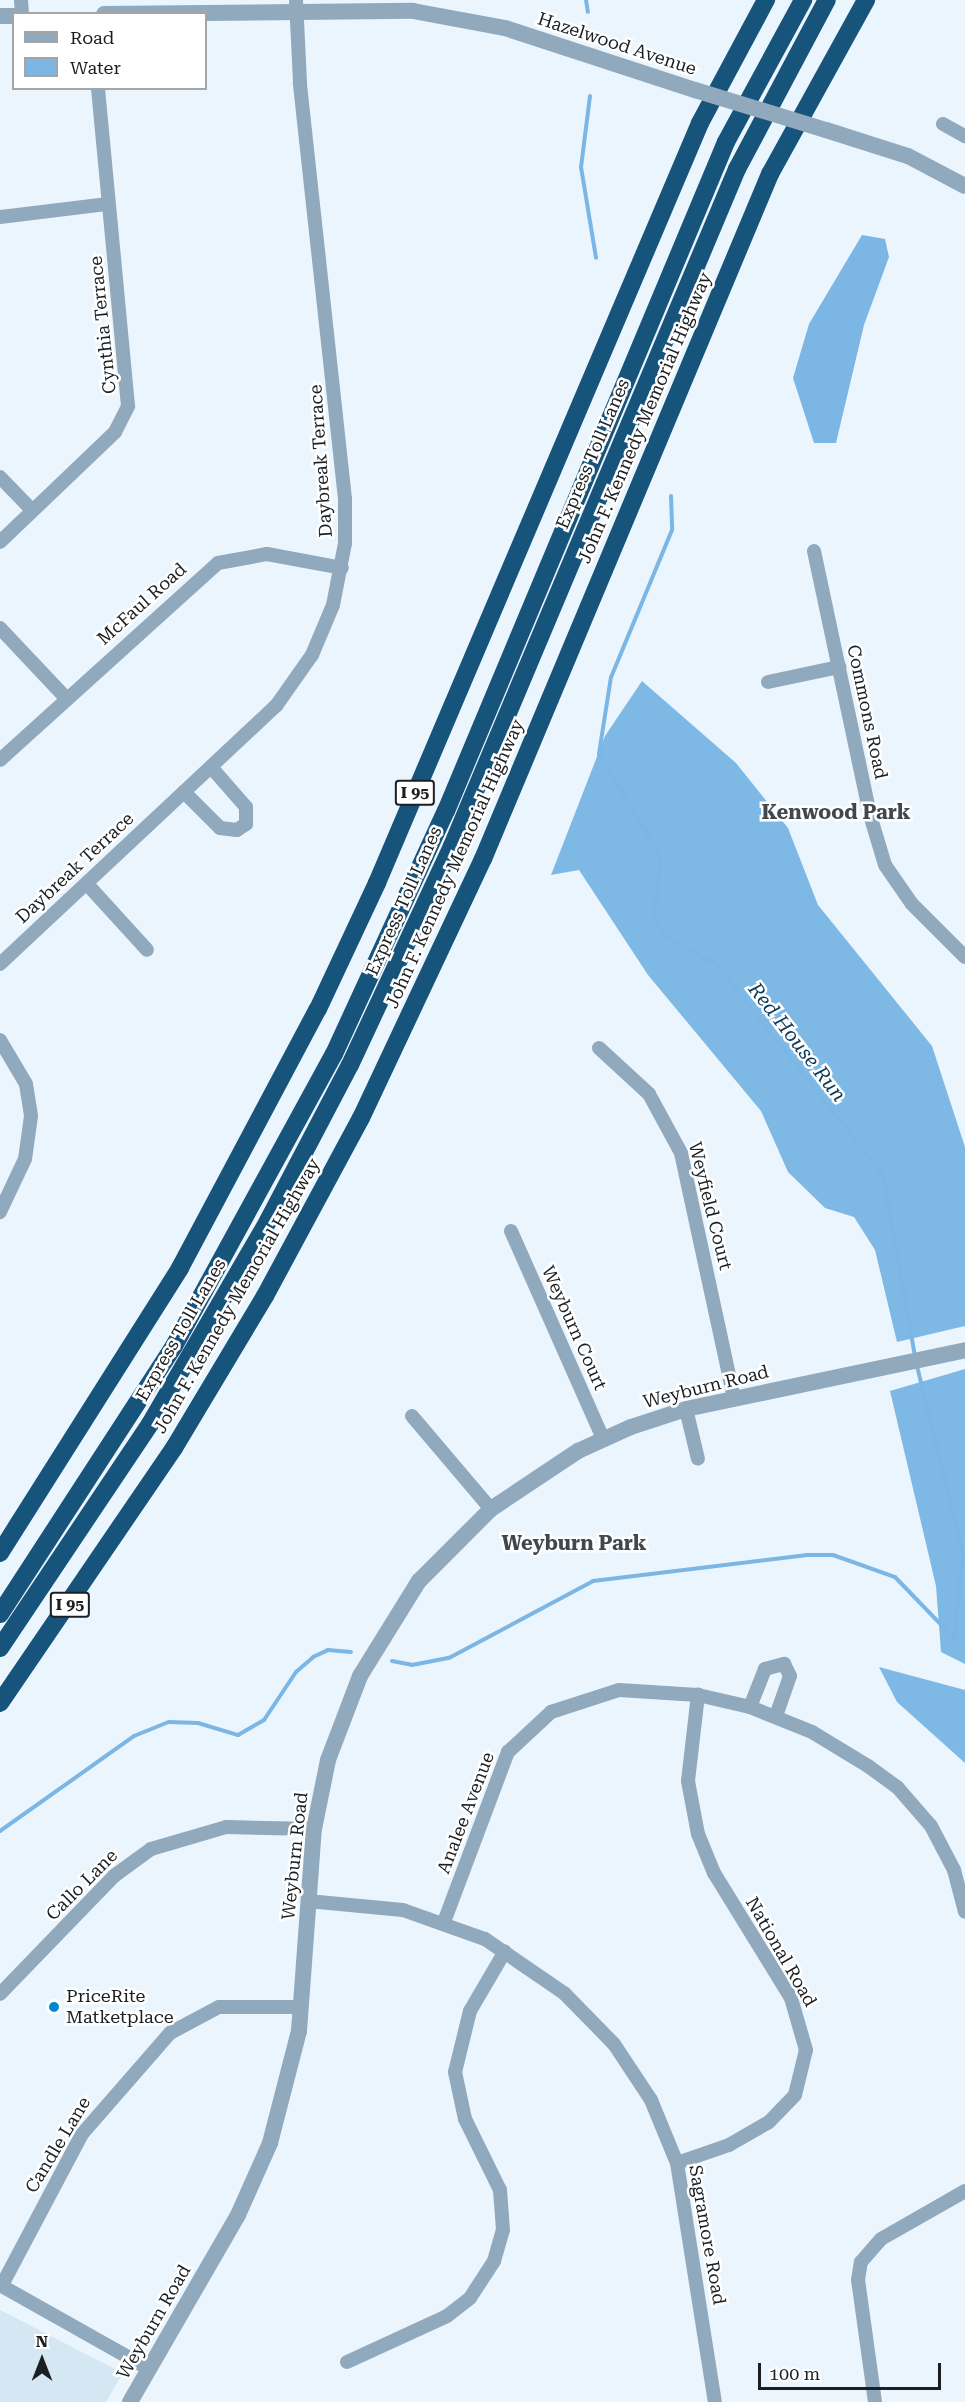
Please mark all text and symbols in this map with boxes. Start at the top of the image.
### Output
street label: Hazelwood Avenue [535,8,699,80]
legend [12,12,207,90]
text: Road [70,27,114,48]
text: Water [70,57,121,78]
street label: Cynthia Terrace [85,255,121,395]
street label: John F. Kennedy Memorial Highway [574,269,716,567]
street label: Express Toll Lanes [552,376,634,532]
street label: Daybreak Terrace [305,384,337,538]
street label: McFaul Road [93,558,191,650]
street label: Commons Road [842,643,892,781]
street label: John F. Kennedy Memorial Highway [381,716,529,1012]
road number: I 95 [394,780,436,806]
district label: Kenwood Park [761,800,911,824]
street label: Daybreak Terrace [12,808,138,928]
street label: Express Toll Lanes [361,823,447,979]
water label: Red House Run [743,978,851,1106]
street label: Weyfield Court [684,1140,736,1272]
street label: John F. Kennedy Memorial Highway [149,1155,325,1437]
street label: Express Toll Lanes [131,1255,231,1405]
street label: Weyburn Court [537,1262,611,1394]
street label: Weyburn Road [641,1361,771,1413]
district label: Weyburn Park [501,1531,647,1555]
road number: I 95 [49,1592,91,1618]
street label: Analee Avenue [433,1749,499,1877]
street label: Weyburn Road [278,1791,312,1921]
street label: Callo Lane [42,1845,122,1925]
street label: National Road [741,1893,821,2011]
place label: PriceRite Matketplace [66,1986,174,2028]
marker: PriceRite Matketplace [47,2000,61,2014]
street label: Candle Lane [21,2093,95,2197]
street label: Sagramore Road [684,2163,730,2307]
street label: Weyburn Road [113,2261,195,2383]
north arrow [12,2330,72,2390]
text: N [36,2332,48,2351]
scale bar [761,2351,944,2389]
text: 100 m [769,2363,820,2384]

